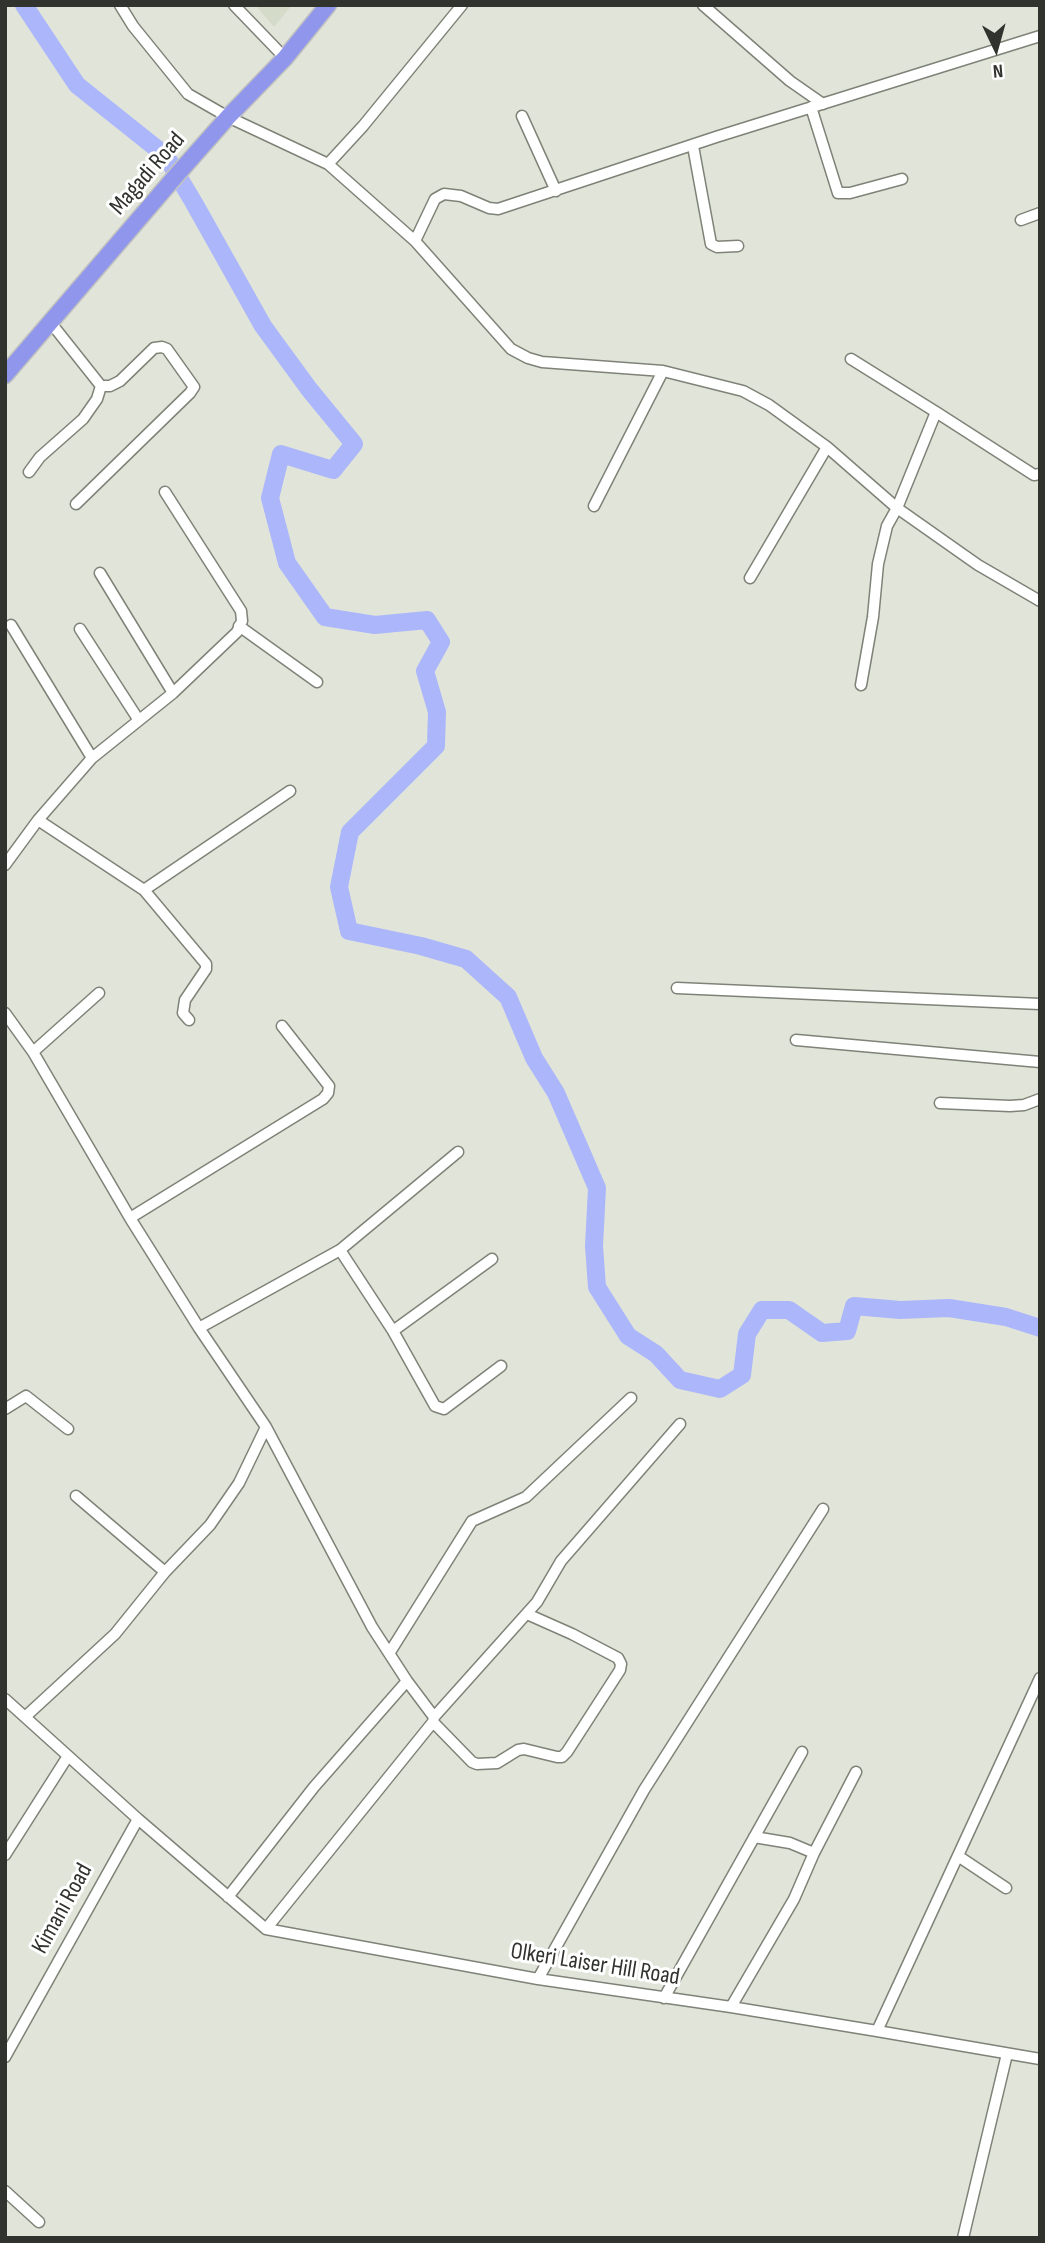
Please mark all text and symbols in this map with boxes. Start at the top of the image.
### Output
north arrow [961,14,1031,84]
text: N [992,59,1004,82]
street label: Magadi Road [104,127,192,221]
street label: Kimani Road [27,1859,99,1959]
street label: Olkeri Laiser Hill Road [508,1937,682,1993]

